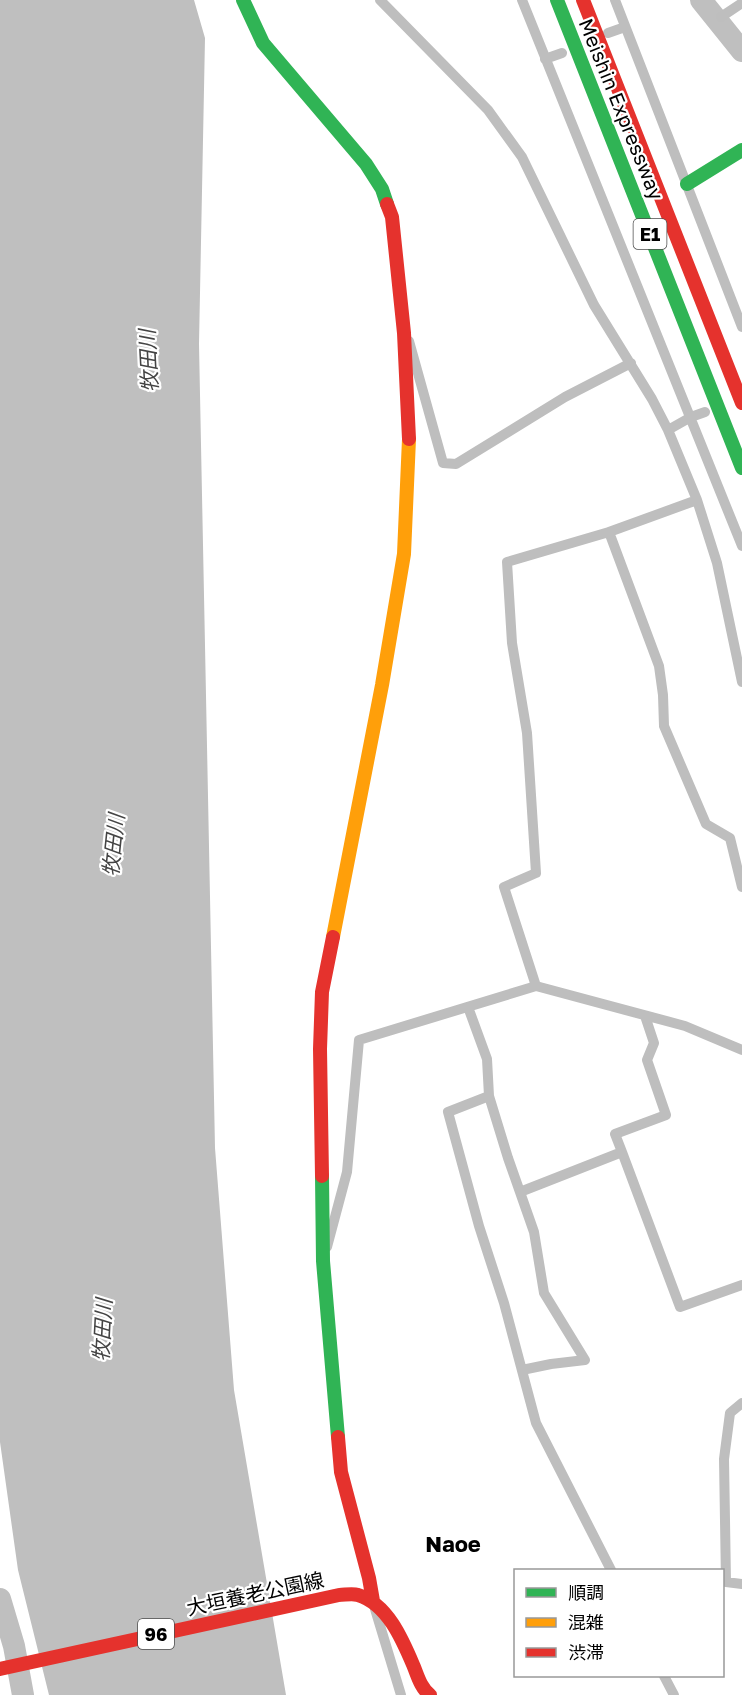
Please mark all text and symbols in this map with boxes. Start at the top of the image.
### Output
street label: Meishin Expressway [575,15,669,203]
road number: E1 [634,219,666,249]
water label: 牧田川 [133,327,163,393]
water label: 牧田川 [97,810,129,878]
water label: 牧田川 [87,1296,117,1362]
district label: Naoe [425,1530,481,1557]
street label: 大垣養老公園線 [184,1567,326,1619]
legend [514,1569,724,1677]
text: 順調 [568,1581,604,1603]
text: 混雑 [568,1611,604,1633]
road number: 96 [138,1619,174,1649]
text: 渋滞 [568,1641,604,1663]

